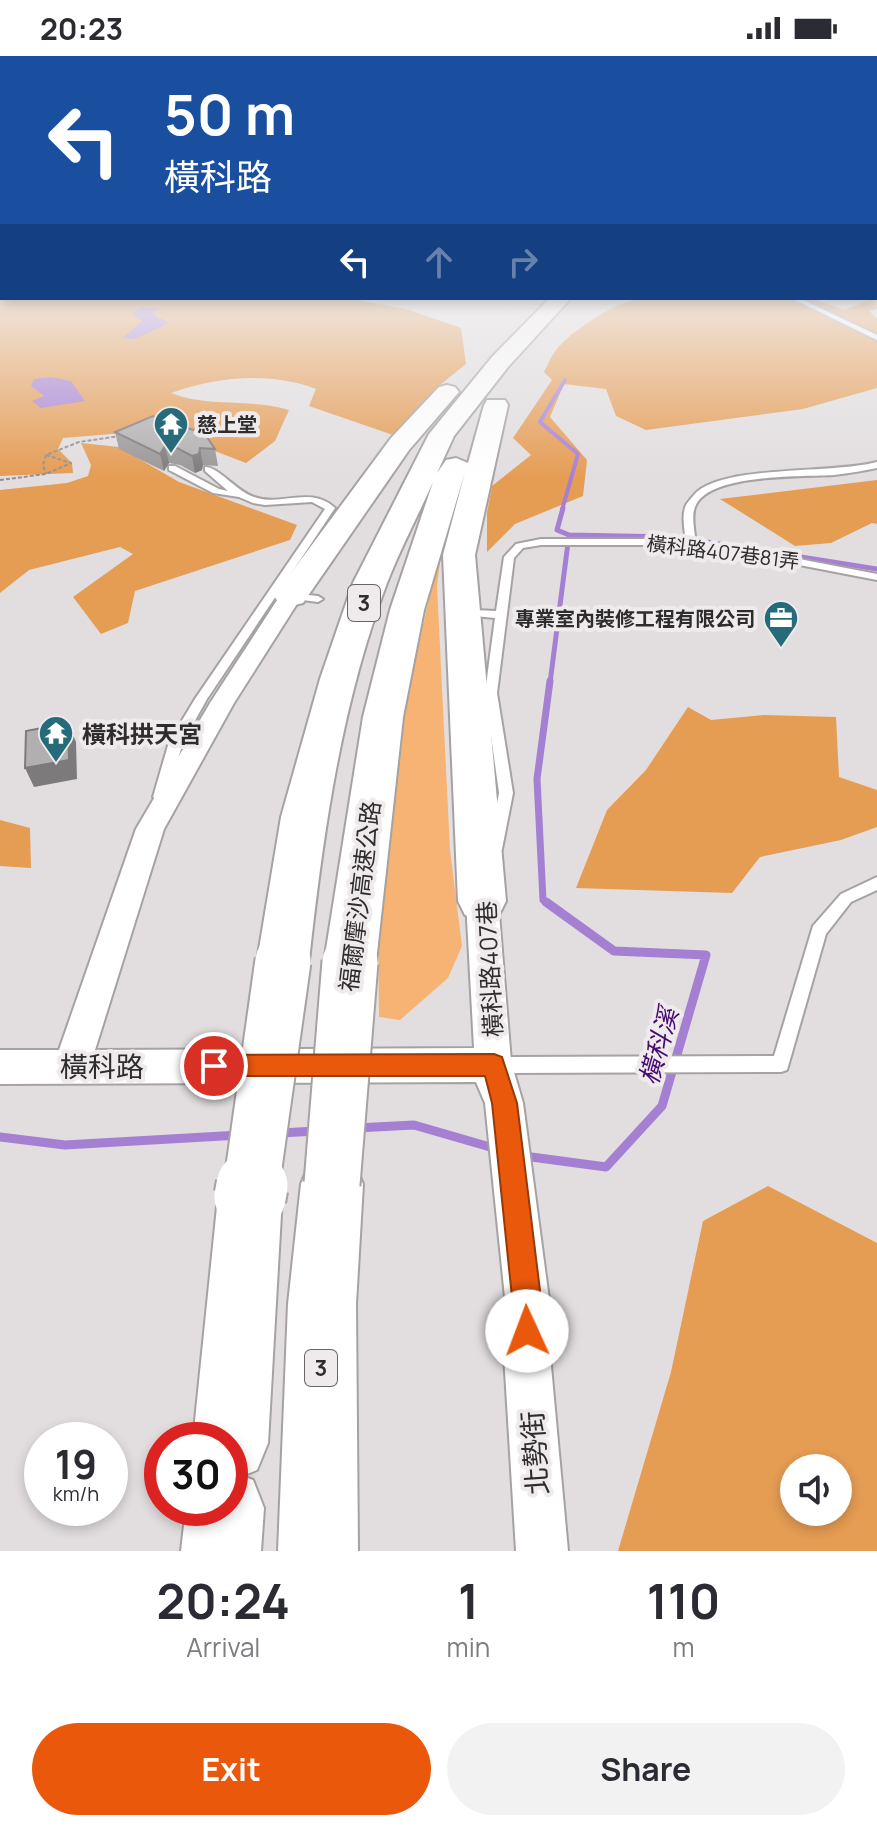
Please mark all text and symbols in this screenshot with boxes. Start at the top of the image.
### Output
text: 20:23 [40,8,123,49]
text: 50 m [164,75,295,152]
icon: left [32,88,136,192]
text: 橫科路 [164,152,272,201]
icon: left [333,240,377,284]
icon: ahead [417,240,461,284]
icon: right [501,240,545,284]
temple icon: 慈上堂 [152,405,190,455]
place label: 慈上堂 [197,411,257,438]
street label: 橫科路407巷81弄 [645,529,801,575]
road number: 3 [348,585,380,621]
office icon: 專業室內裝修工程有限公司 [762,599,800,649]
place label: 專業室內裝修工程有限公司 [515,605,755,632]
temple icon: 橫科拱天宮 [37,714,75,764]
place label: 橫科拱天宮 [82,717,202,750]
street label: 福爾摩沙高速公路 [331,799,387,993]
street label: 橫科路407巷 [469,900,509,1038]
water label: 橫科溪 [630,1000,687,1088]
pin [180,1032,248,1100]
icon: arrive [192,1044,236,1088]
street label: 橫科路 [60,1047,144,1085]
position arrow [485,1289,569,1373]
road number: 3 [305,1350,337,1386]
street label: 北勢街 [512,1410,556,1496]
speed limit sign: 30 [144,1422,248,1526]
text: 19 [55,1436,97,1491]
map controls [780,1454,852,1526]
button: sound [780,1454,852,1526]
text: km/h [53,1480,99,1507]
text: 20:24 [157,1568,290,1633]
text: 1 [458,1568,479,1633]
text: 110 [647,1568,720,1633]
text: Arrival [186,1629,260,1665]
text: min [447,1629,490,1665]
text: m [673,1629,695,1665]
button: Exit [32,1723,431,1815]
button: Share [447,1723,845,1815]

